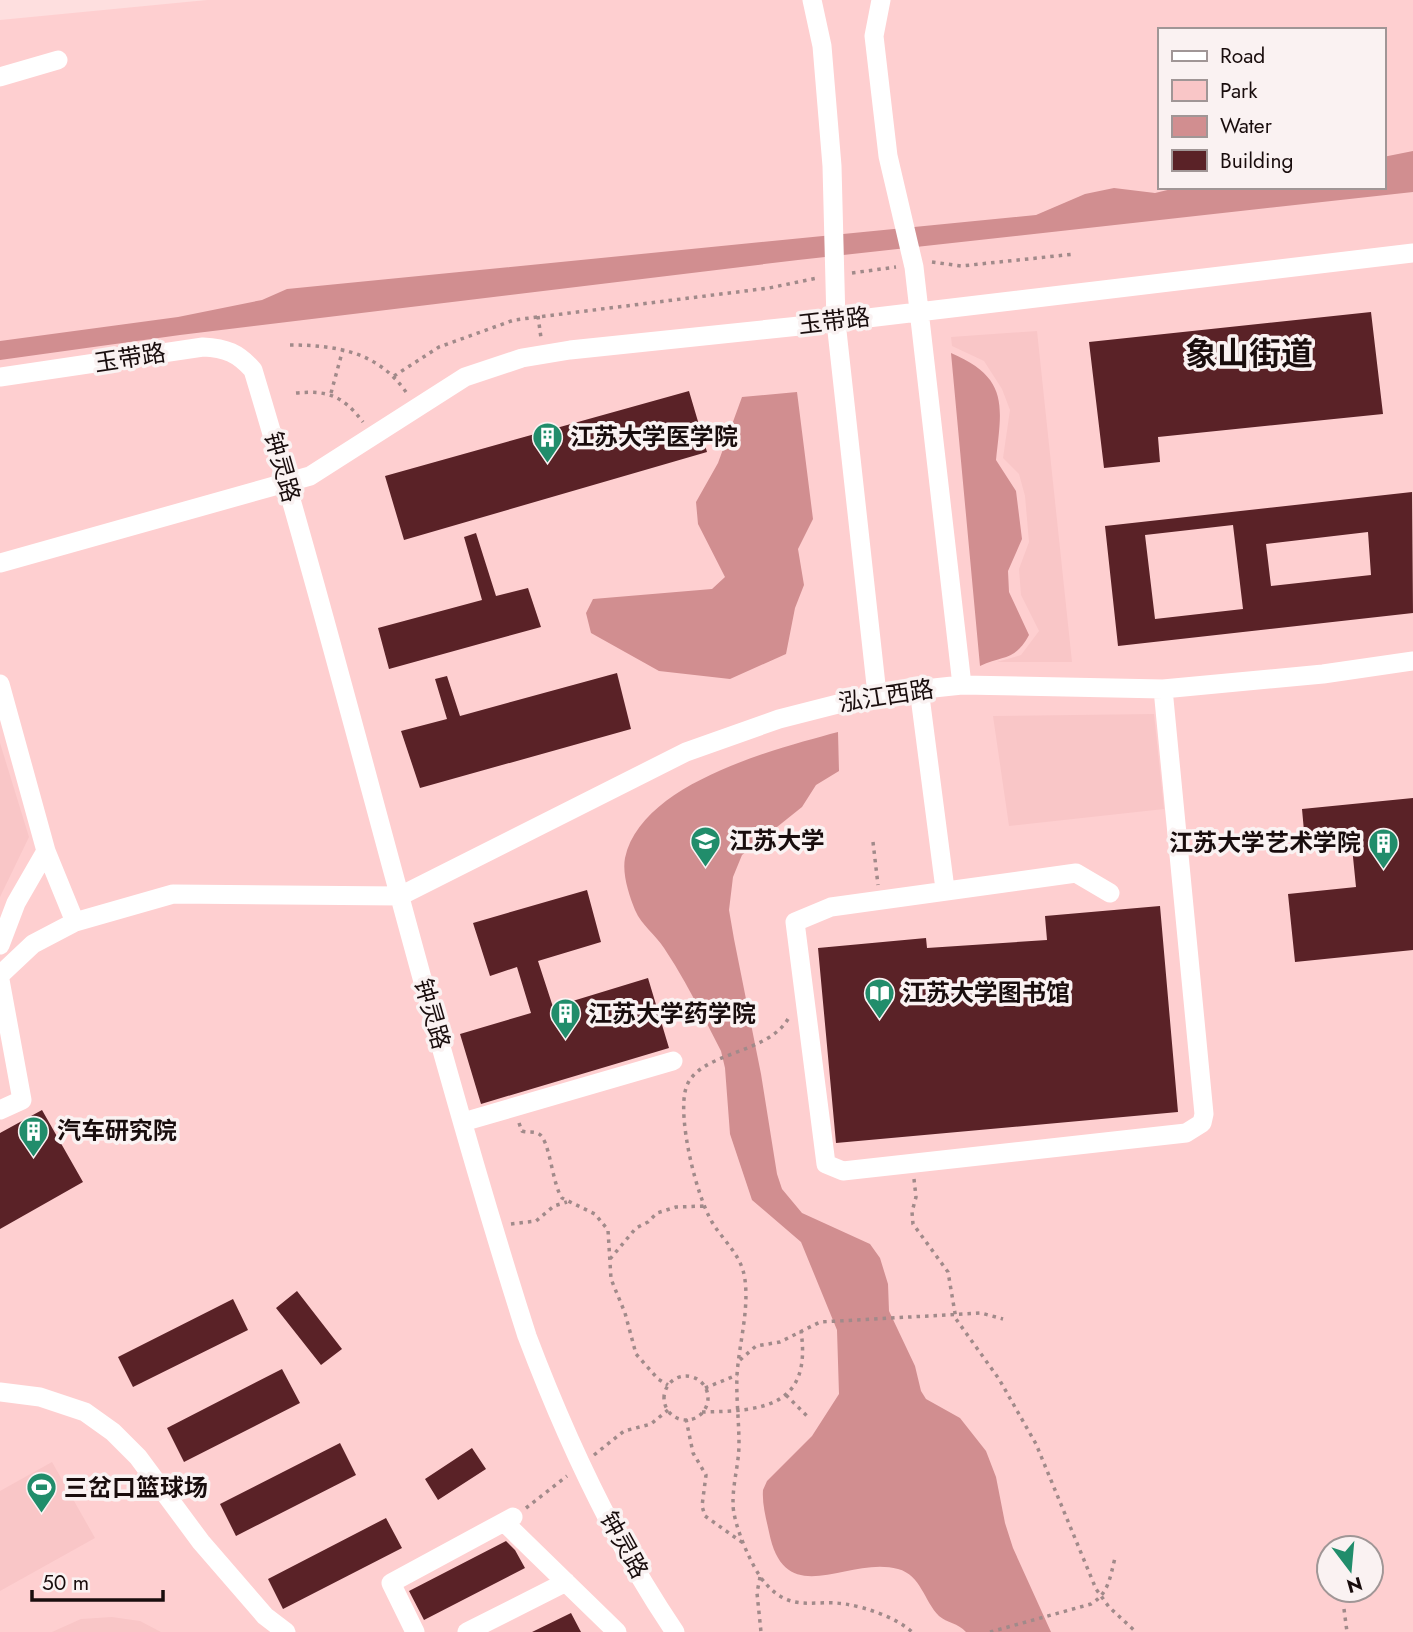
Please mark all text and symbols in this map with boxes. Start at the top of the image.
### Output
legend [1158,28,1385,189]
text: Road [1220,41,1265,71]
text: Park [1220,76,1258,106]
text: Water [1220,111,1273,141]
text: Building [1220,146,1293,176]
street label: 玉带路 [796,299,872,342]
district label: 象山街道 [1185,331,1313,377]
street label: 玉带路 [92,335,168,380]
place label: 江苏大学医学院 [570,419,738,454]
building icon: 江苏大学医学院 [530,420,564,464]
street label: 钟灵路 [256,427,309,506]
street label: 泓江西路 [836,671,936,720]
place label: 江苏大学 [729,823,825,858]
school or university icon: 江苏大学 [689,824,723,868]
place label: 江苏大学艺术学院 [1169,825,1361,860]
building icon: 江苏大学艺术学院 [1367,826,1401,870]
street label: 钟灵路 [406,974,459,1053]
place label: 江苏大学图书馆 [902,975,1070,1010]
library icon: 江苏大学图书馆 [862,976,896,1020]
place label: 江苏大学药学院 [588,996,756,1031]
building icon: 江苏大学药学院 [548,997,582,1041]
place label: 汽车研究院 [57,1113,177,1148]
building icon: 汽车研究院 [17,1114,51,1158]
place label: 三岔口篮球场 [64,1470,208,1505]
sports icon: 三岔口篮球场 [24,1471,58,1515]
street label: 钟灵路 [592,1505,657,1585]
north arrow [1315,1534,1385,1604]
scale bar [32,1558,163,1602]
text: 50 m [42,1568,89,1598]
text: N [1344,1570,1366,1600]

